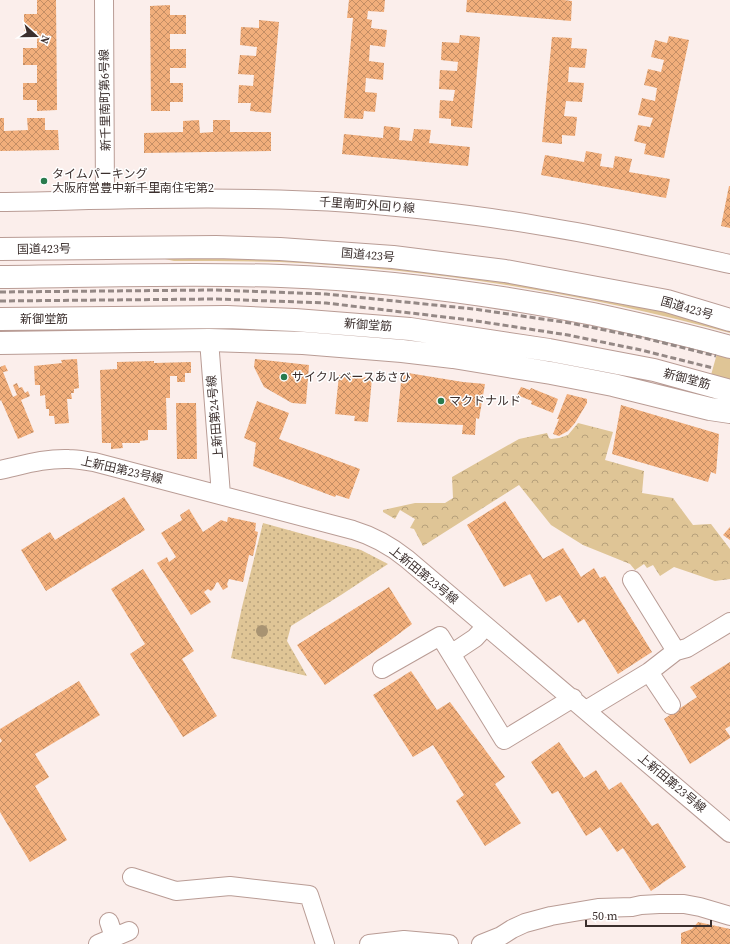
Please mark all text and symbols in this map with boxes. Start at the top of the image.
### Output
north arrow [16,16,56,56]
text: N [36,33,53,46]
street label: 新千里南町第6号線 [96,49,114,151]
place label: タイムパーキング 大阪府営豊中新千里南住宅第2 [52,166,214,196]
marker: タイムパーキング 大阪府営豊中新千里南住宅第2 [39,176,49,186]
street label: 千里南町外回り線 [319,194,415,216]
street label: 国道423号 [17,241,71,257]
street label: 国道423号 [340,245,396,265]
street label: 国道423号 [659,293,715,323]
street label: 新御堂筋 [20,311,68,327]
street label: 新御堂筋 [343,315,393,335]
street label: 新御堂筋 [662,365,712,393]
place label: サイクルベースあさひ [292,369,411,385]
marker: サイクルベースあさひ [279,372,289,382]
street label: 上新田第24号線 [203,374,227,460]
place label: マクドナルド [449,393,521,409]
marker: マクドナルド [436,396,446,406]
street label: 上新田第23号線 [79,453,165,487]
street label: 上新田第23号線 [386,542,462,608]
street label: 上新田第23号線 [635,750,709,816]
scale bar [586,902,711,928]
text: 50 m [592,908,618,924]

